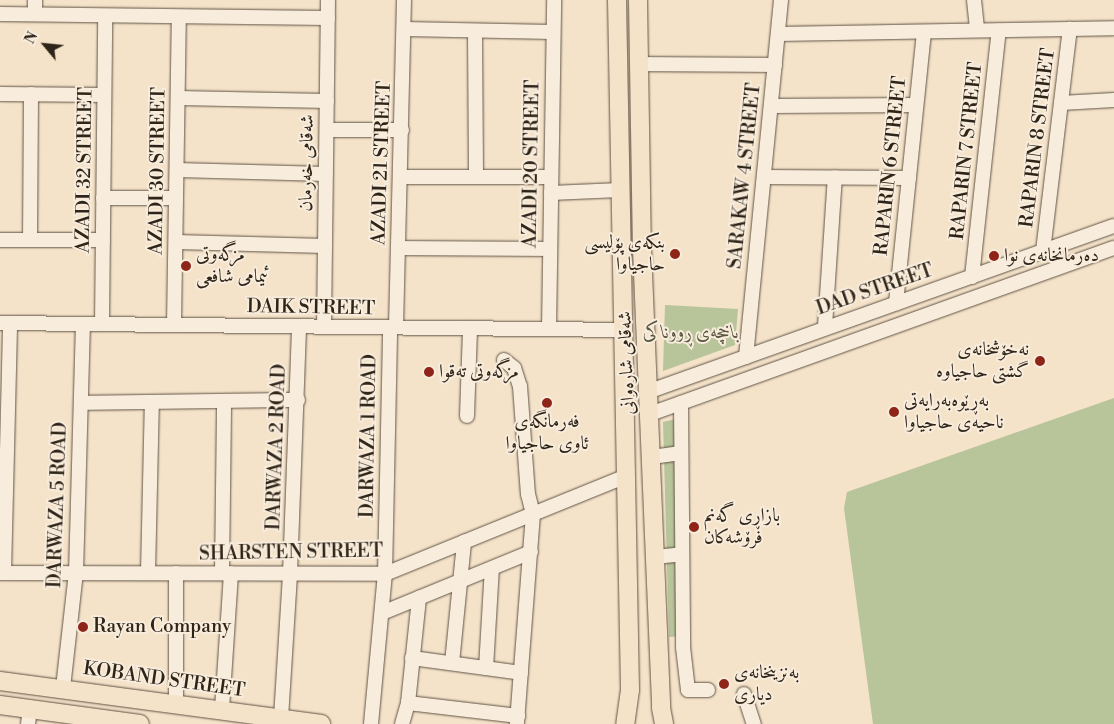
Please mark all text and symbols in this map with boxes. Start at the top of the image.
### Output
north arrow [20,20,70,70]
text: N [21,29,42,47]
street label: RAPARIN 8 STREET [1016,47,1060,229]
street label: RAPARIN 7 STREET [946,61,988,241]
street label: RAPARIN 6 STREET [870,75,912,257]
street label: AZADI 20 STREET [519,80,545,248]
street label: AZADI 21 STREET [368,81,396,245]
street label: SARAKAW 4 STREET [724,82,766,270]
street label: AZADI 32 STREET [72,87,98,253]
street label: AZADI 30 STREET [145,87,171,255]
street label: شەقامی خەرمان [295,114,319,212]
place label: بنکەی پۆلیسی حاجیاوا [584,232,665,276]
place label: مزگەوتی ئیمامی شافعی [196,244,268,288]
place label: دەرمانخانەی نوا [1004,245,1099,267]
marker: بنکەی پۆلیسی حاجیاوا [669,248,681,260]
marker: دەرمانخانەی نوا [988,250,1000,262]
street label: DAD STREET [814,259,936,321]
marker: مزگەوتی ئیمامی شافعی [180,260,192,272]
street label: DAIK STREET [247,295,375,321]
street label: شەقامی شارەوانی [614,311,640,415]
park label: باخچەی ڕووناکی [643,322,739,344]
place label: نەخۆشخانەی گشتی حاجیاوە [936,339,1029,383]
street label: DARWAZA 1 ROAD [356,354,382,518]
marker: نەخۆشخانەی گشتی حاجیاوە [1033,354,1047,368]
place label: مزگەوتی تەقوا [439,361,519,383]
street label: DARWAZA 2 ROAD [263,363,291,531]
marker: مزگەوتی تەقوا [423,366,435,378]
place label: بەڕێوەبەرایەتی ناحیەی حاجیاوا [904,390,1004,434]
marker: فەرمانگەی ئاوی حاجیاوا [541,397,553,409]
marker: بەڕێوەبەرایەتی ناحیەی حاجیاوا [888,406,900,418]
place label: فەرمانگەی ئاوی حاجیاوا [505,411,589,455]
street label: DARWAZA 5 ROAD [44,422,72,588]
place label: بازاڕی گەنم فرۆشەکان [704,505,780,549]
marker: بازاڕی گەنم فرۆشەکان [688,521,700,533]
street label: SHARSTEN STREET [199,540,383,566]
place label: Rayan Company [93,616,231,638]
marker: Rayan Company [77,621,89,633]
street label: KOBAND STREET [82,657,246,703]
place label: بەنزینخانەی دیاری [734,662,799,706]
marker: بەنزینخانەی دیاری [718,678,730,690]

